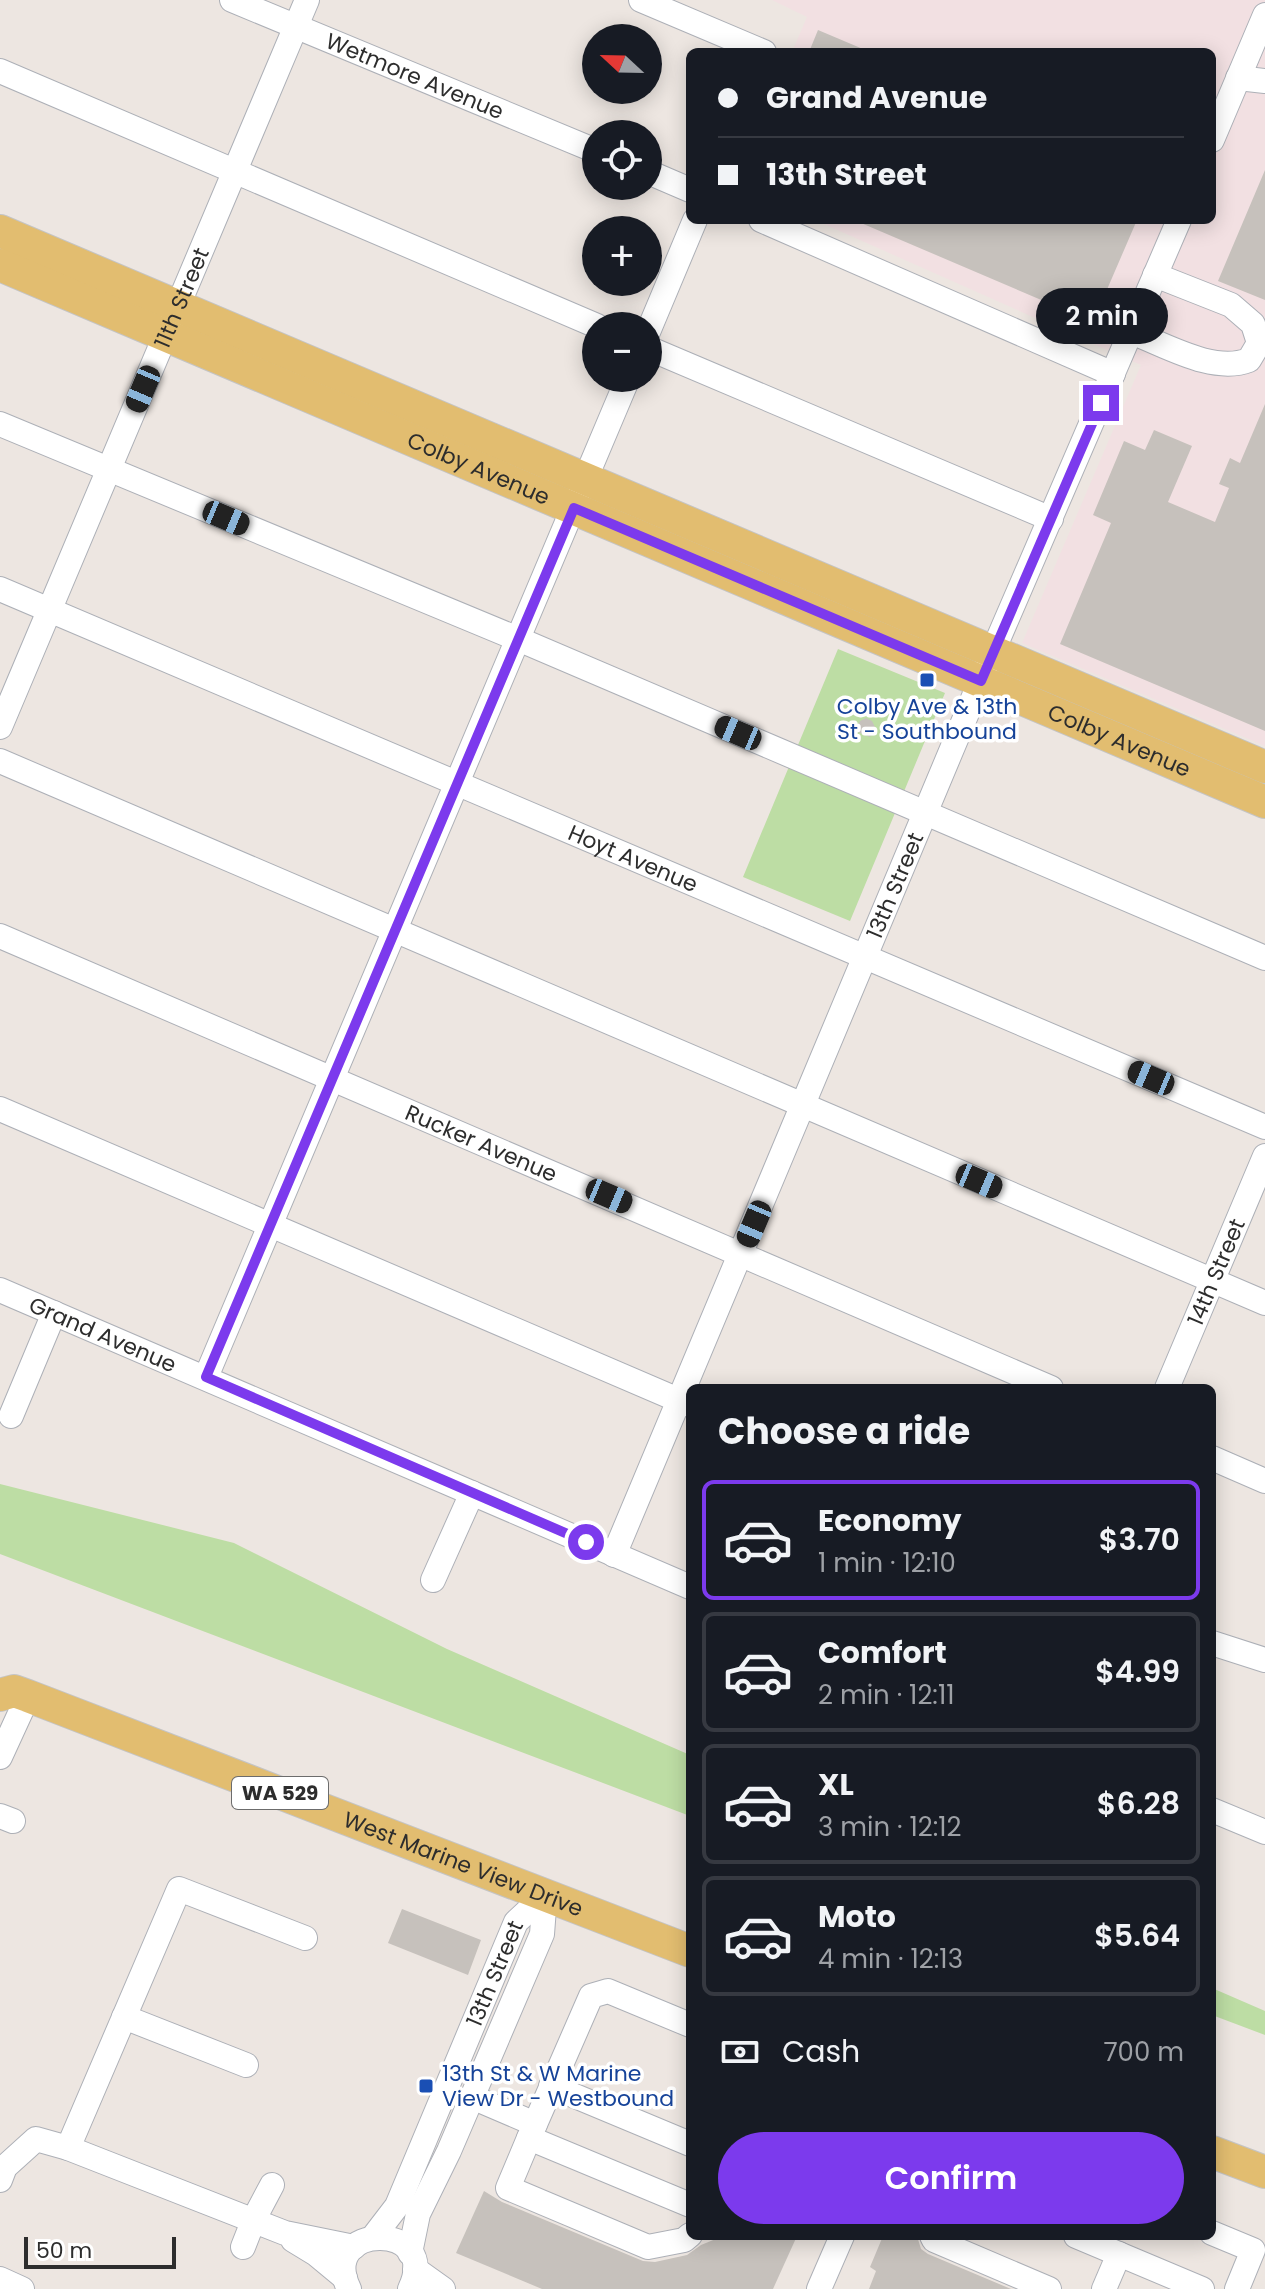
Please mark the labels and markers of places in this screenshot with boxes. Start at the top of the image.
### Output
marker: Colby Ave & 13th St - Southbound [918,671,936,689]
place label: Colby Ave & 13th St - Southbound [837,691,1017,747]
place label: 13th St & W Marine View Dr - Westbound [442,2058,674,2114]
marker: 13th St & W Marine View Dr - Westbound [417,2077,435,2095]

